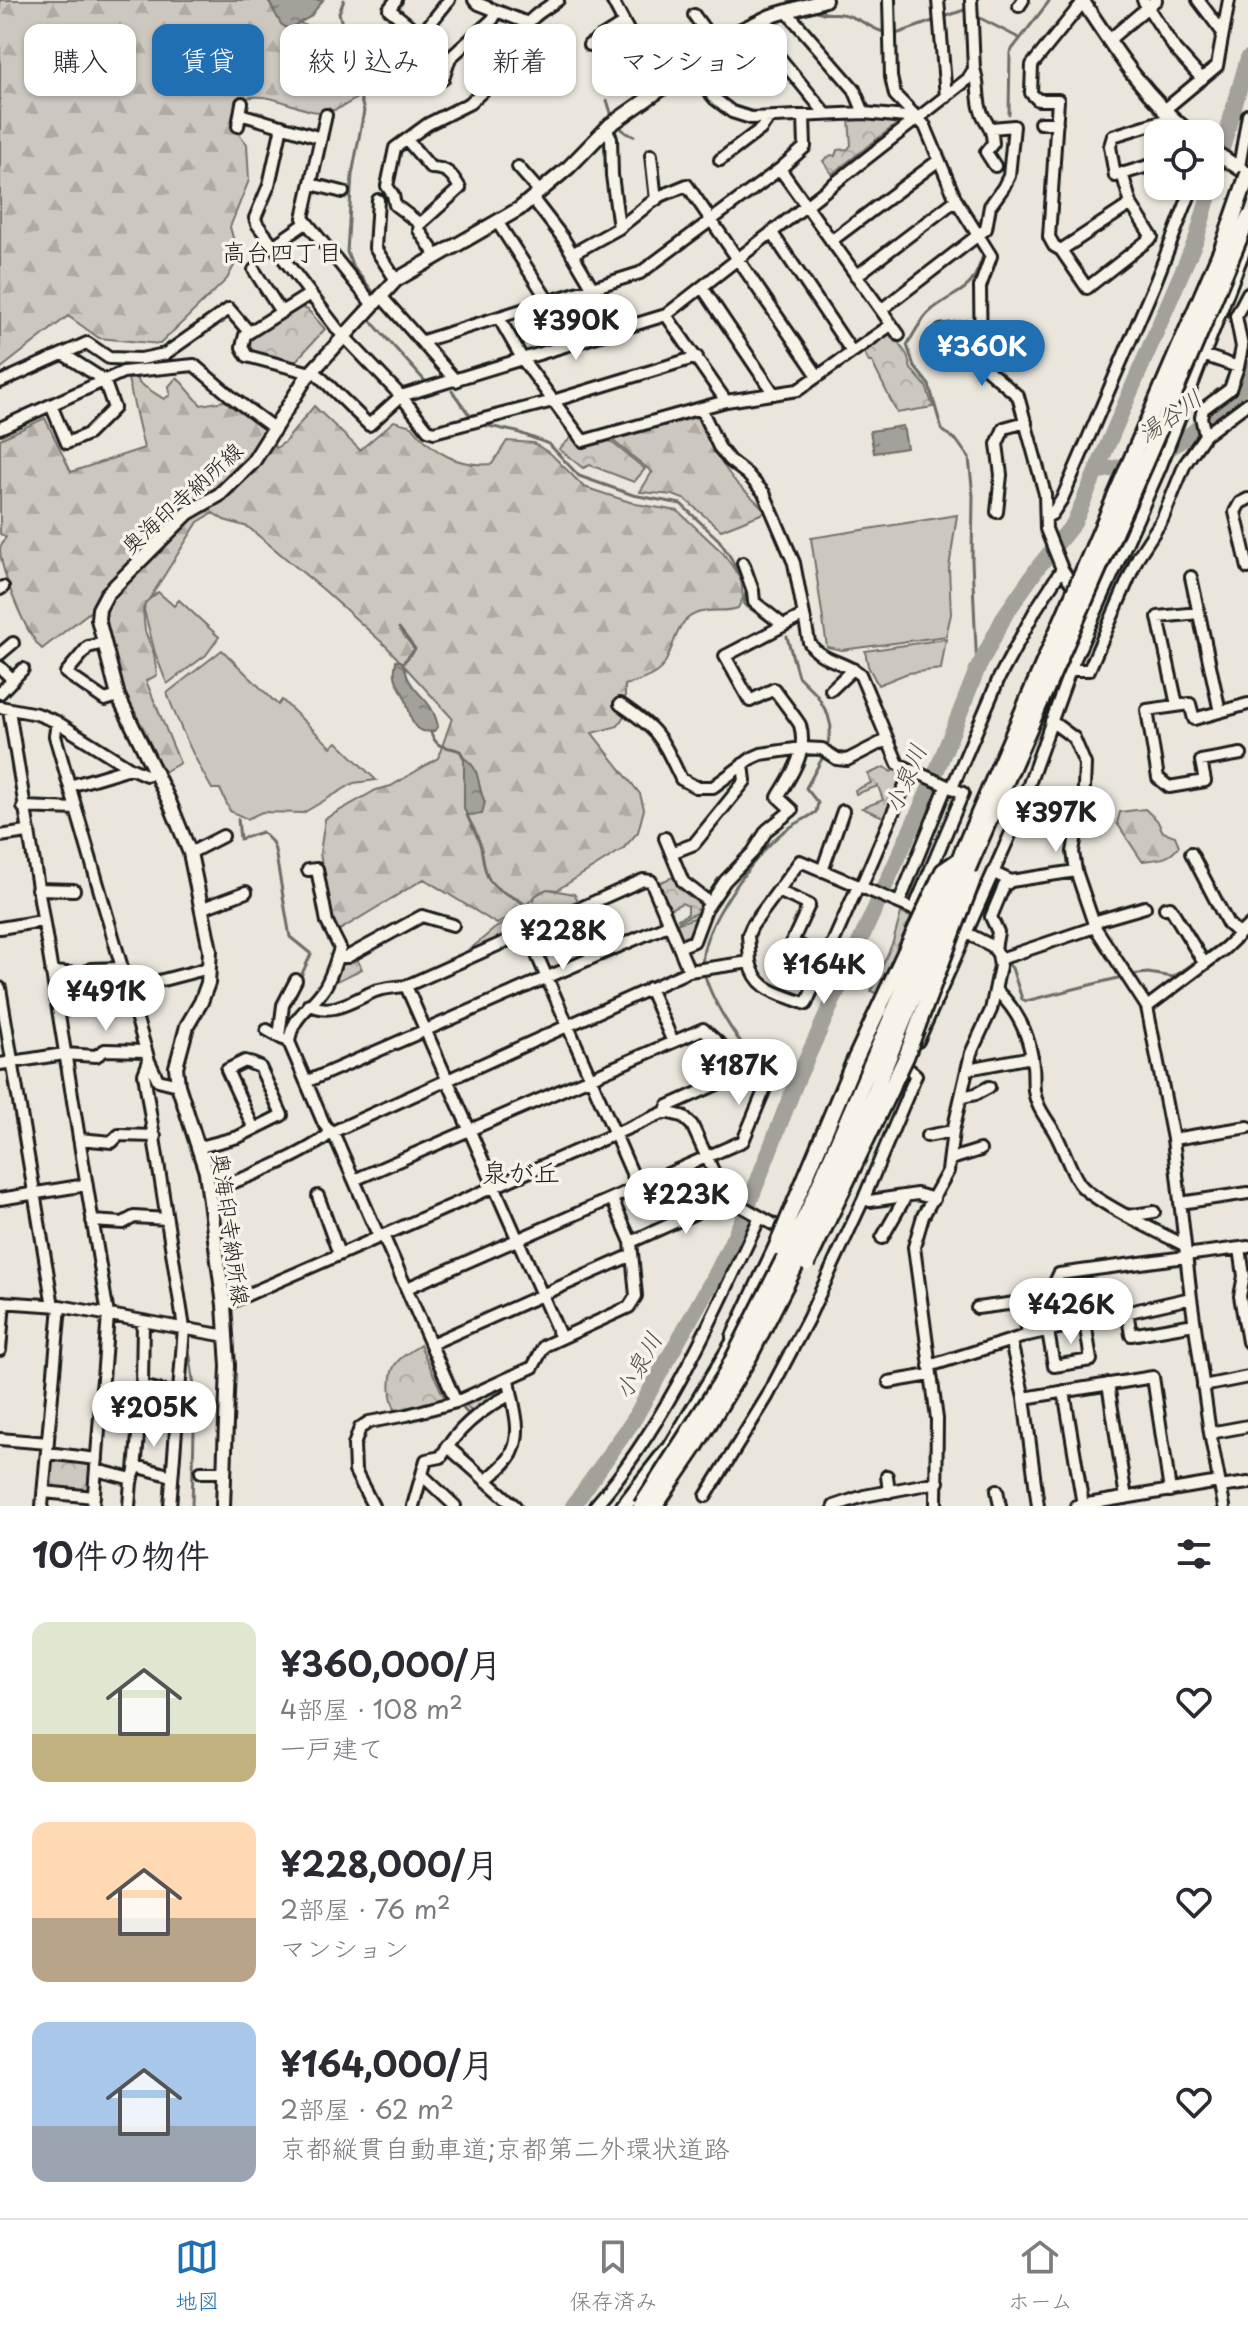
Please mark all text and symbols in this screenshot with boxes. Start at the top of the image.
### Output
chip: 購入 [24,24,136,96]
chip: 賃貸 [152,24,264,96]
chip: 絞り込み [280,24,448,96]
chip: 新着 [464,24,576,96]
chip: マンション [592,24,787,96]
map controls [1144,120,1224,200]
button: locate [1144,120,1224,200]
district label: 高台四丁目 [222,233,342,269]
pin: ¥390K [520,294,632,362]
text: ¥390K [532,300,620,339]
pin: ¥360K [926,320,1038,388]
text: ¥360K [937,326,1027,365]
water label: 湯谷川 [1129,380,1209,450]
street label: 奥海印寺納所線 [113,433,249,561]
water label: 小泉川 [873,738,935,818]
pin: ¥397K [1000,786,1112,854]
text: ¥397K [1015,792,1097,831]
pin: ¥228K [507,904,619,972]
text: ¥228K [519,910,607,949]
pin: ¥164K [768,938,880,1006]
text: ¥164K [782,944,866,983]
pin: ¥491K [50,965,162,1033]
text: ¥491K [66,971,146,1010]
pin: ¥187K [683,1039,795,1107]
text: ¥187K [700,1045,778,1084]
street label: 奥海印寺納所線 [205,1150,259,1308]
district label: 泉が丘 [482,1152,560,1191]
pin: ¥223K [630,1168,742,1236]
text: ¥223K [642,1174,730,1213]
pin: ¥426K [1015,1278,1127,1346]
text: ¥426K [1027,1284,1115,1323]
water label: 小泉川 [604,1325,670,1405]
pin: ¥205K [98,1381,210,1449]
text: ¥205K [110,1387,198,1426]
text: 10件の物件 [32,1528,209,1580]
icon: filters [1172,1532,1216,1576]
text: ¥360,000/月 [280,1637,502,1689]
icon: home [96,1654,192,1750]
icon: heart [1172,1680,1216,1724]
text: 4部屋 · 108 m² [280,1689,463,1728]
text: 一戸建て [280,1728,384,1767]
text: ¥228,000/月 [280,1837,499,1889]
icon: home [96,1854,192,1950]
icon: heart [1172,1880,1216,1924]
text: 2部屋 · 76 m² [280,1889,451,1928]
text: マンション [280,1928,409,1967]
text: ¥164,000/月 [280,2037,495,2089]
icon: home [96,2054,192,2150]
icon: heart [1172,2080,1216,2124]
text: 2部屋 · 62 m² [280,2089,454,2128]
text: 京都縦貫自動車道;京都第二外環状道路 [280,2128,729,2167]
tab: 地図 [175,2235,219,2316]
tab: 保存済み [569,2235,657,2316]
tab: ホーム [1008,2235,1073,2316]

